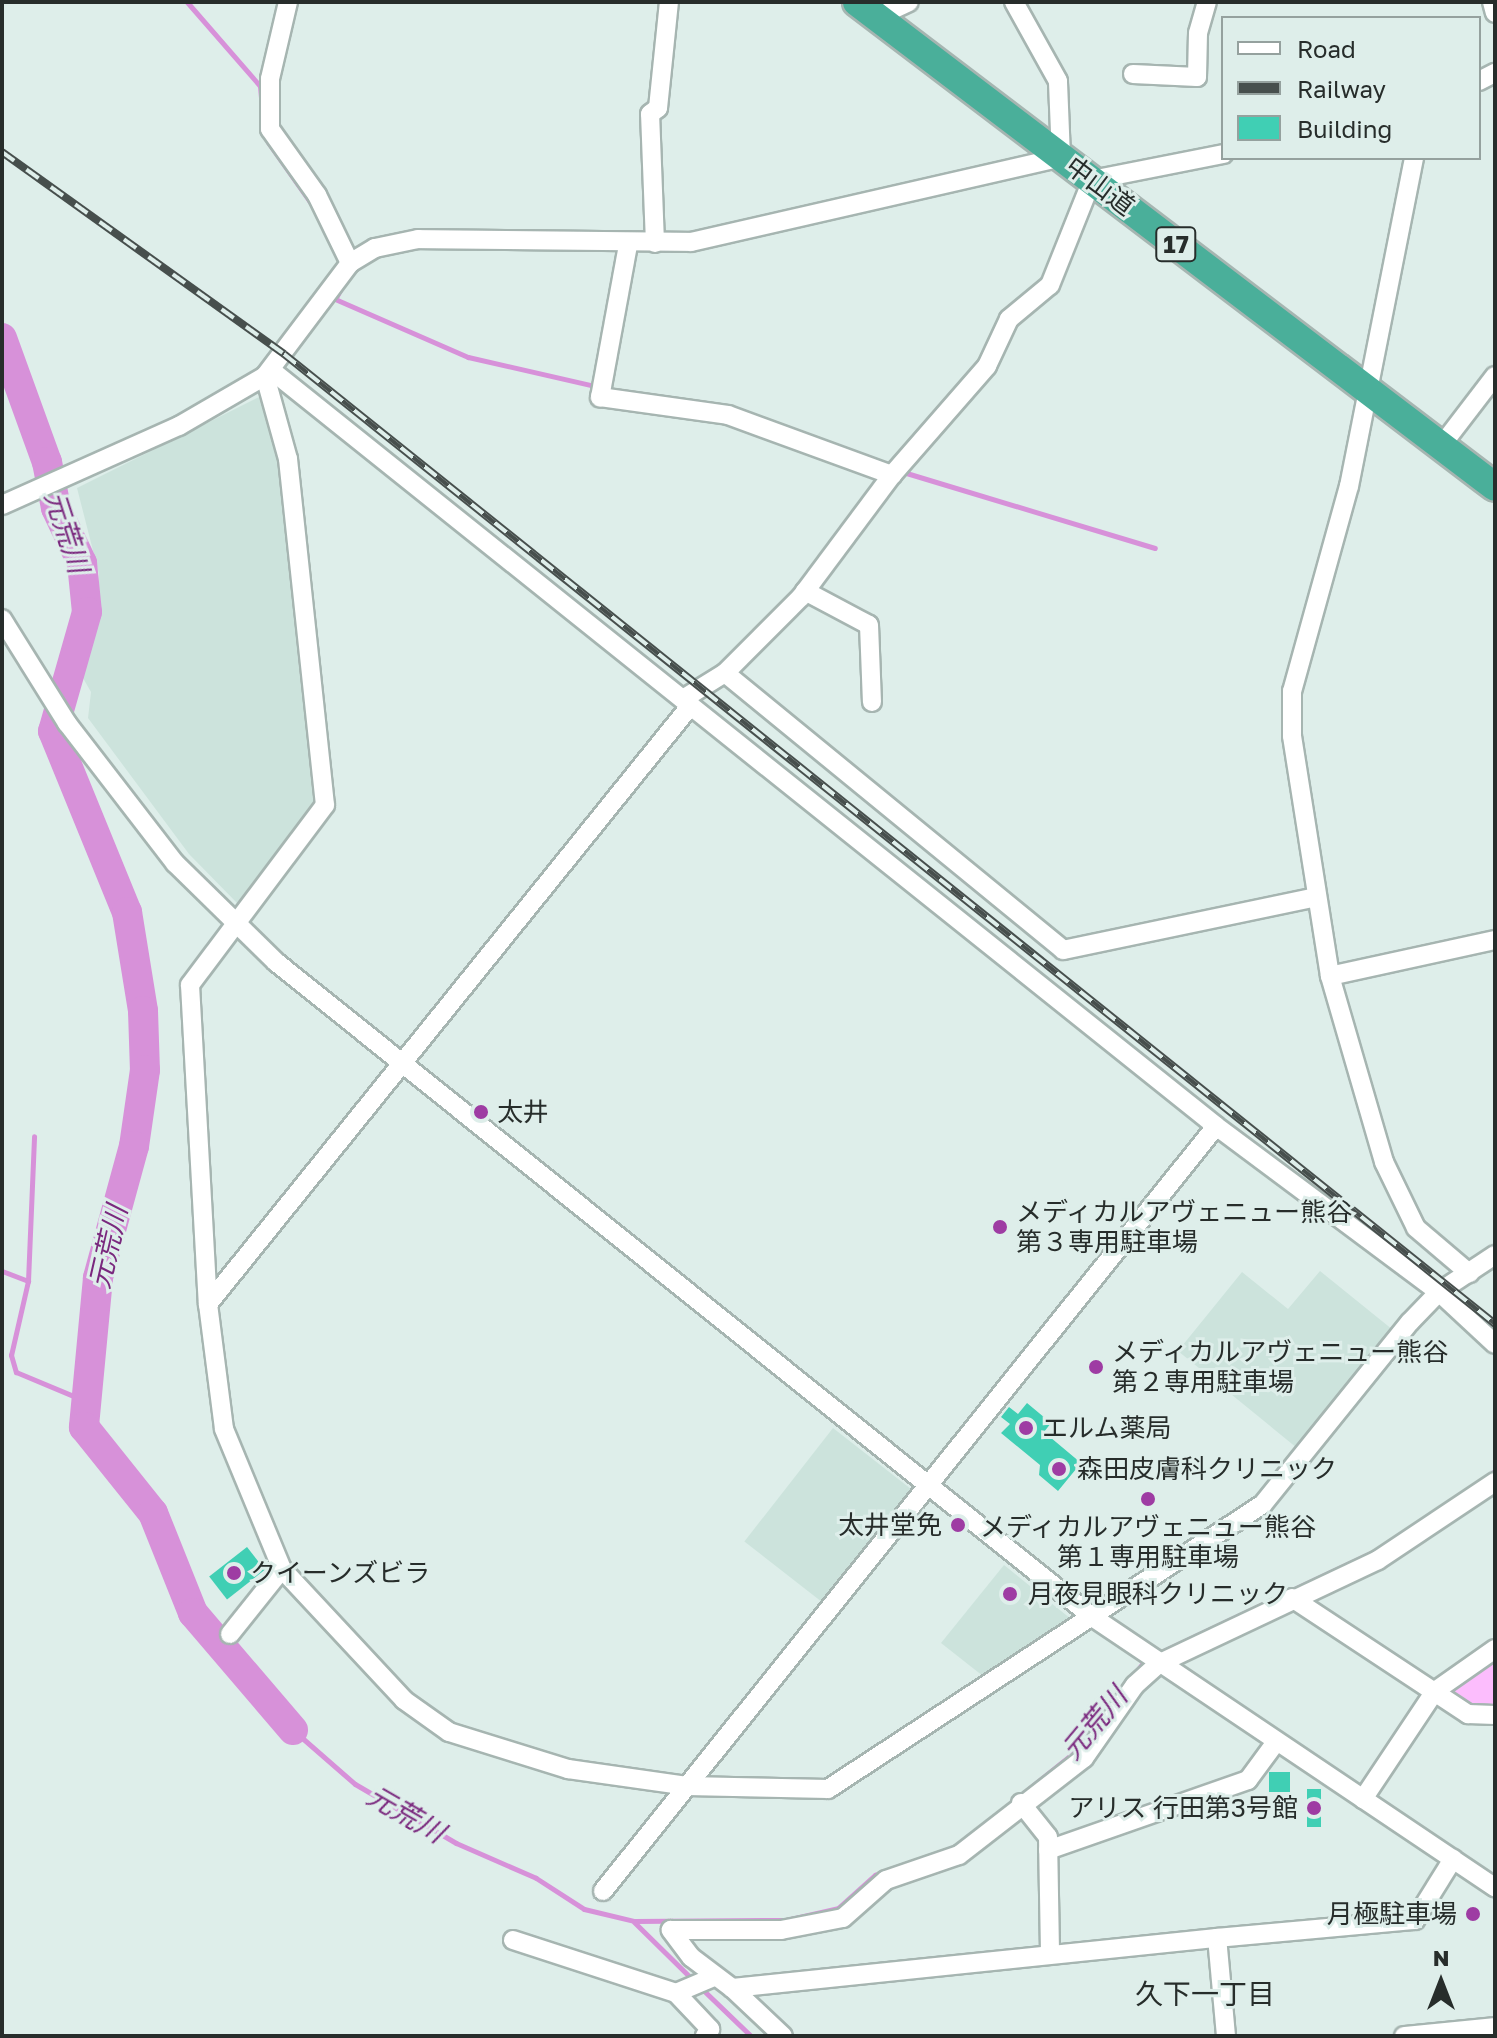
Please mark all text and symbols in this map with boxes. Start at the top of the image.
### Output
legend [1221,16,1481,160]
text: Road [1297,34,1356,63]
text: Railway [1297,74,1386,103]
text: Building [1297,114,1392,143]
street label: 中山道 [1059,150,1141,222]
road number: 17 [1154,224,1198,264]
water label: 元荒川 [38,487,96,577]
place label: 太井 [497,1096,549,1128]
marker: 太井 [472,1103,490,1121]
place label: メディカルアヴェニュー熊谷 第３専用駐車場 [1016,1196,1354,1258]
water label: 元荒川 [82,1202,134,1292]
marker: メディカルアヴェニュー熊谷 第３専用駐車場 [991,1218,1009,1236]
place label: メディカルアヴェニュー熊谷 第２専用駐車場 [1112,1336,1450,1398]
marker: メディカルアヴェニュー熊谷 第２専用駐車場 [1087,1358,1105,1376]
place label: エルム薬局 [1042,1412,1172,1444]
marker: エルム薬局 [1017,1419,1035,1437]
place label: 森田皮膚科クリニック [1077,1453,1337,1485]
marker: 森田皮膚科クリニック [1048,1458,1070,1480]
marker: メディカルアヴェニュー熊谷 第１専用駐車場 [1139,1490,1157,1508]
place label: 太井堂免 [838,1509,942,1541]
place label: メディカルアヴェニュー熊谷 第１専用駐車場 [979,1511,1317,1572]
marker: 太井堂免 [949,1516,967,1534]
place label: クイーンズビラ [250,1557,432,1589]
marker: クイーンズビラ [225,1564,243,1582]
place label: 月夜見眼科クリニック [1028,1578,1288,1610]
marker: 月夜見眼科クリニック [999,1583,1021,1605]
water label: 元荒川 [1054,1680,1134,1766]
water label: 元荒川 [361,1778,451,1850]
place label: アリス 行田第3号館 [1068,1792,1298,1824]
marker: アリス 行田第3号館 [1305,1799,1323,1817]
place label: 月極駐車場 [1327,1898,1457,1930]
marker: 月極駐車場 [1464,1905,1482,1923]
north arrow [1401,1942,1481,2022]
text: N [1433,1944,1449,1971]
district label: 久下一丁目 [1135,1977,1275,2011]

